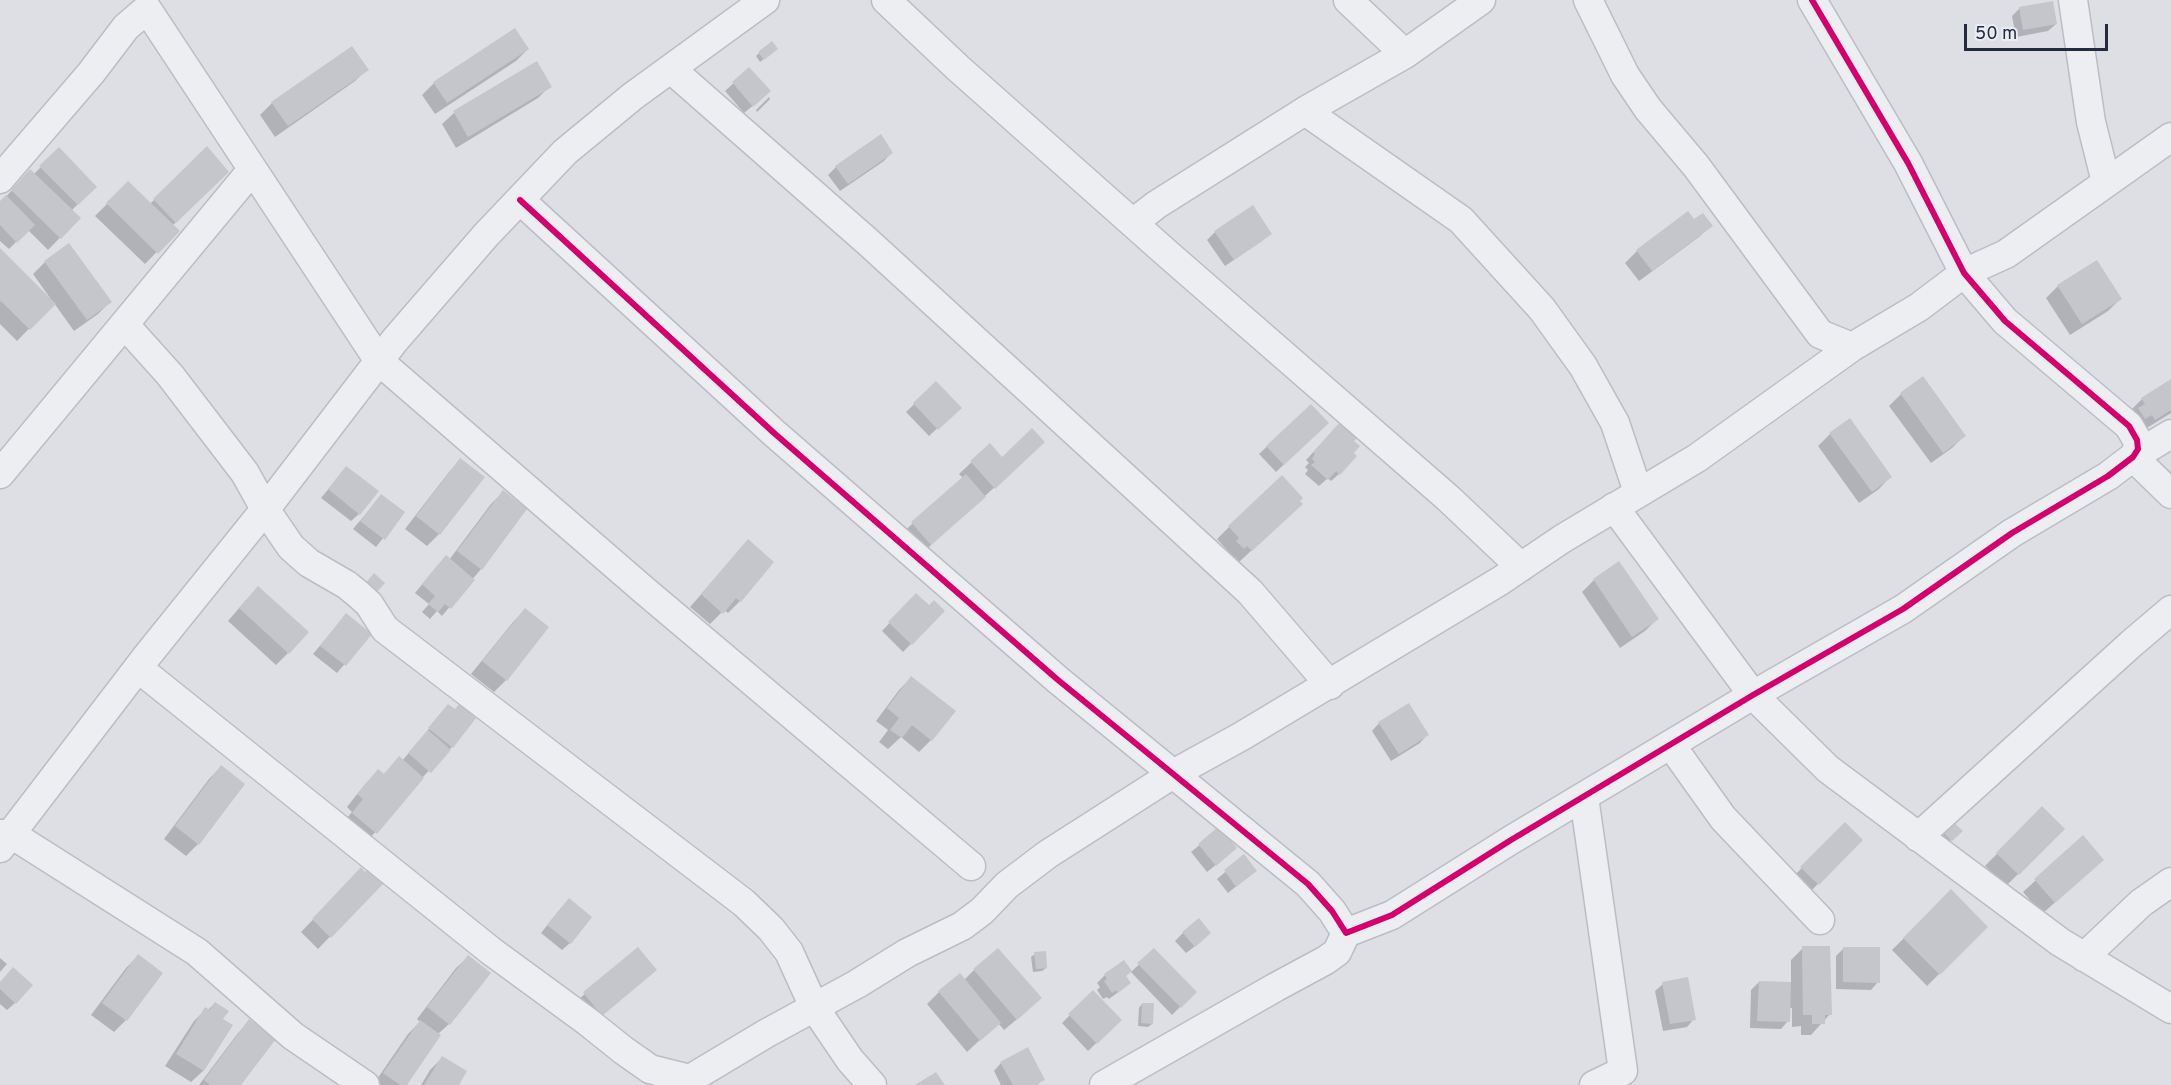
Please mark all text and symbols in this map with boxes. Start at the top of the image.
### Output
scale bar [1967,12,2111,50]
text: 50 m [1975,23,2017,46]

